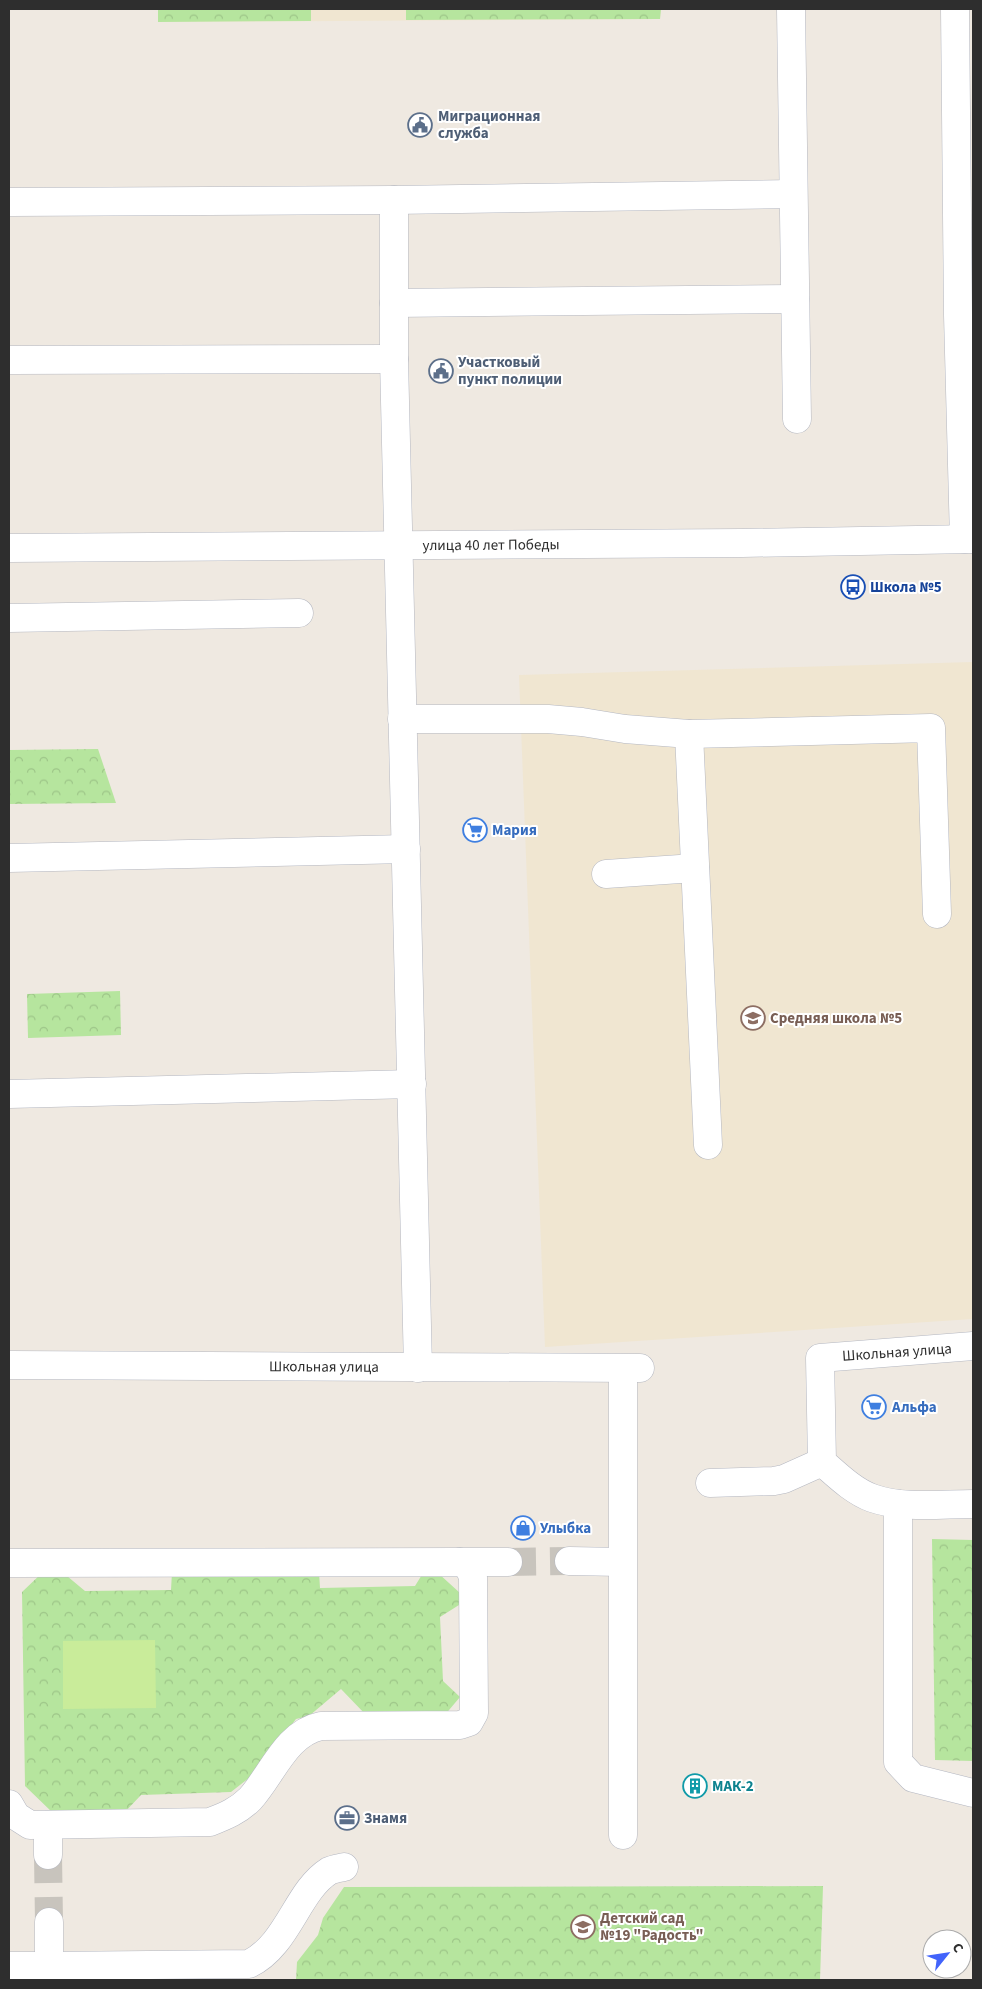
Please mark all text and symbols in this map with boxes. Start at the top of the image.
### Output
place label: Миграционная служба [438,106,541,144]
public building icon: Миграционная служба [407,112,433,138]
place label: Участковый пункт полиции [458,352,562,390]
public building icon: Участковый пункт полиции [428,358,454,384]
street label: улица 40 лет Победы [422,534,560,556]
bus stop icon: Школа №5 [840,574,866,600]
place label: Школа №5 [870,577,942,598]
supermarket icon: Мария [462,817,488,843]
place label: Мария [492,820,537,841]
school or university icon: Средняя школа №5 [740,1005,766,1031]
place label: Средняя школа №5 [770,1008,902,1029]
street label: Школьная улица [842,1338,953,1367]
street label: Школьная улица [269,1356,379,1378]
supermarket icon: Альфа [861,1394,887,1420]
place label: Альфа [891,1397,937,1418]
shop icon: Улыбка [510,1515,536,1541]
place label: Улыбка [540,1518,591,1539]
building icon: МАК-2 [682,1773,708,1799]
place label: МАК-2 [712,1776,754,1797]
office icon: Знамя [334,1805,360,1831]
place label: Знамя [364,1808,407,1829]
place label: Детский сад №19 "Радость" [600,1908,704,1946]
school or university icon: Детский сад №19 "Радость" [570,1914,596,1940]
north arrow [922,1929,972,1979]
text: С [947,1939,968,1957]

